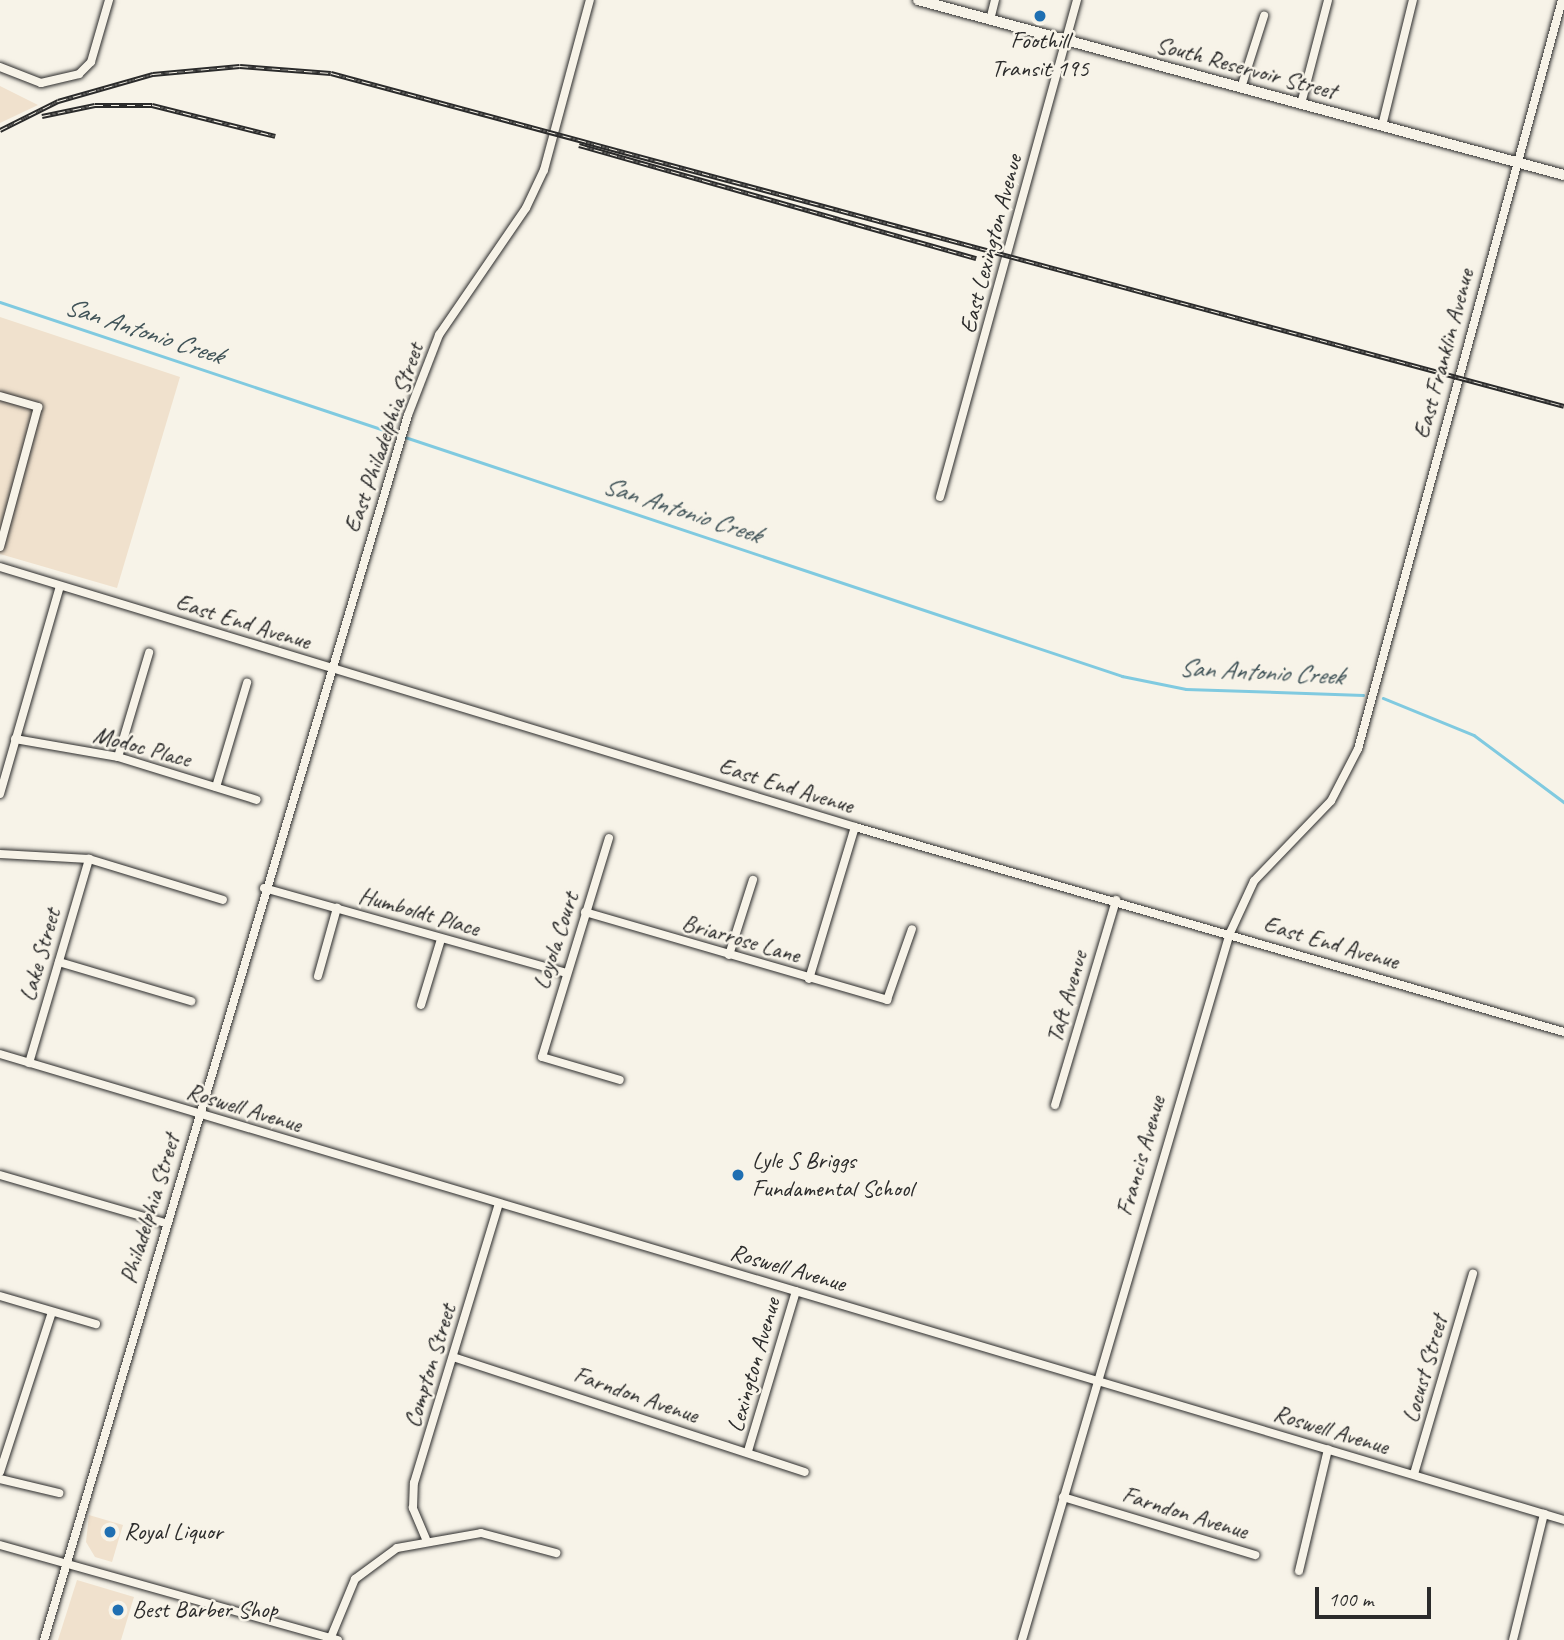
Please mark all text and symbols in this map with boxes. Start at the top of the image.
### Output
marker: Foothill Transit 195 [1032,8,1048,24]
place label: Foothill Transit 195 [991,27,1089,83]
street label: South Reservoir Street [1152,30,1340,106]
street label: East Lexington Avenue [953,152,1029,336]
street label: East Franklin Avenue [1407,266,1481,442]
water label: San Antonio Creek [61,291,227,371]
street label: East Philadelphia Street [338,339,430,537]
water label: San Antonio Creek [599,470,765,550]
street label: East End Avenue [172,588,314,656]
water label: San Antonio Creek [1178,652,1344,692]
street label: Modoc Place [90,720,194,774]
street label: East End Avenue [715,752,857,820]
street label: Humboldt Place [355,881,483,943]
street label: Loyola Court [527,889,585,993]
street label: Lake Street [13,905,67,1005]
street label: Briarrose Lane [678,908,804,970]
street label: East End Avenue [1260,910,1402,976]
street label: Taft Avenue [1040,948,1094,1046]
street label: Roswell Avenue [183,1077,305,1139]
street label: Francis Avenue [1110,1093,1172,1219]
street label: Philadelphia Street [114,1131,186,1287]
place label: Lyle S Briggs Fundamental School [752,1147,913,1203]
marker: Lyle S Briggs Fundamental School [730,1167,746,1183]
street label: Roswell Avenue [727,1238,849,1298]
street label: Lexington Avenue [721,1295,787,1435]
street label: Compton Street [398,1301,462,1431]
street label: Locust Street [1396,1312,1454,1426]
street label: Farndon Avenue [570,1360,702,1430]
street label: Roswell Avenue [1270,1399,1392,1461]
street label: Farndon Avenue [1119,1480,1251,1546]
place label: Royal Liquor [124,1518,223,1546]
marker: Royal Liquor [102,1524,118,1540]
scale bar [1319,1574,1434,1618]
text: 100 m [1328,1586,1373,1612]
place label: Best Barber Shop [132,1596,279,1624]
marker: Best Barber Shop [110,1602,126,1618]

